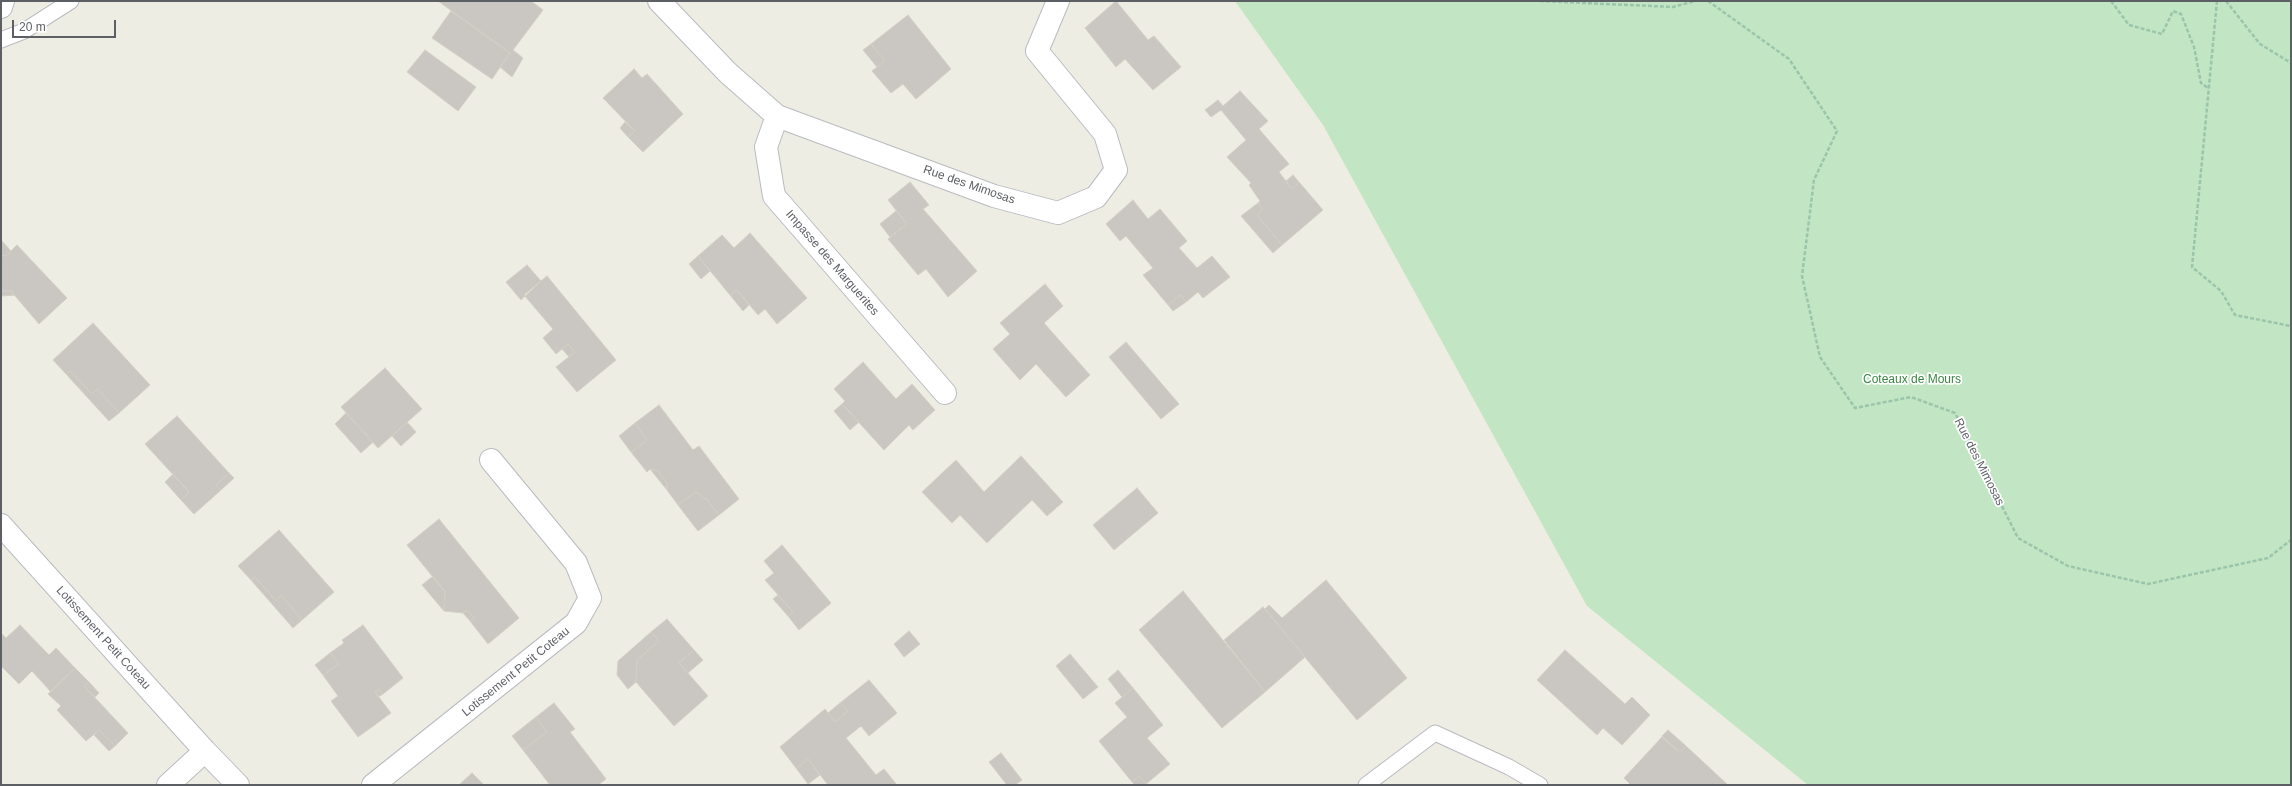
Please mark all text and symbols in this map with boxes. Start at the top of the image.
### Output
scale bar [14,12,118,38]
text: 20 m [19,20,46,34]
street label: Rue des Mimosas [921,163,1017,207]
street label: Impasse des Marguerites [782,207,882,319]
park label: Coteaux de Mours [1863,373,1961,387]
street label: Rue des Mimosas [1951,416,2007,508]
street label: Lotissement Petit Coteau [53,583,153,693]
street label: Lotissement Petit Coteau [459,624,573,720]

